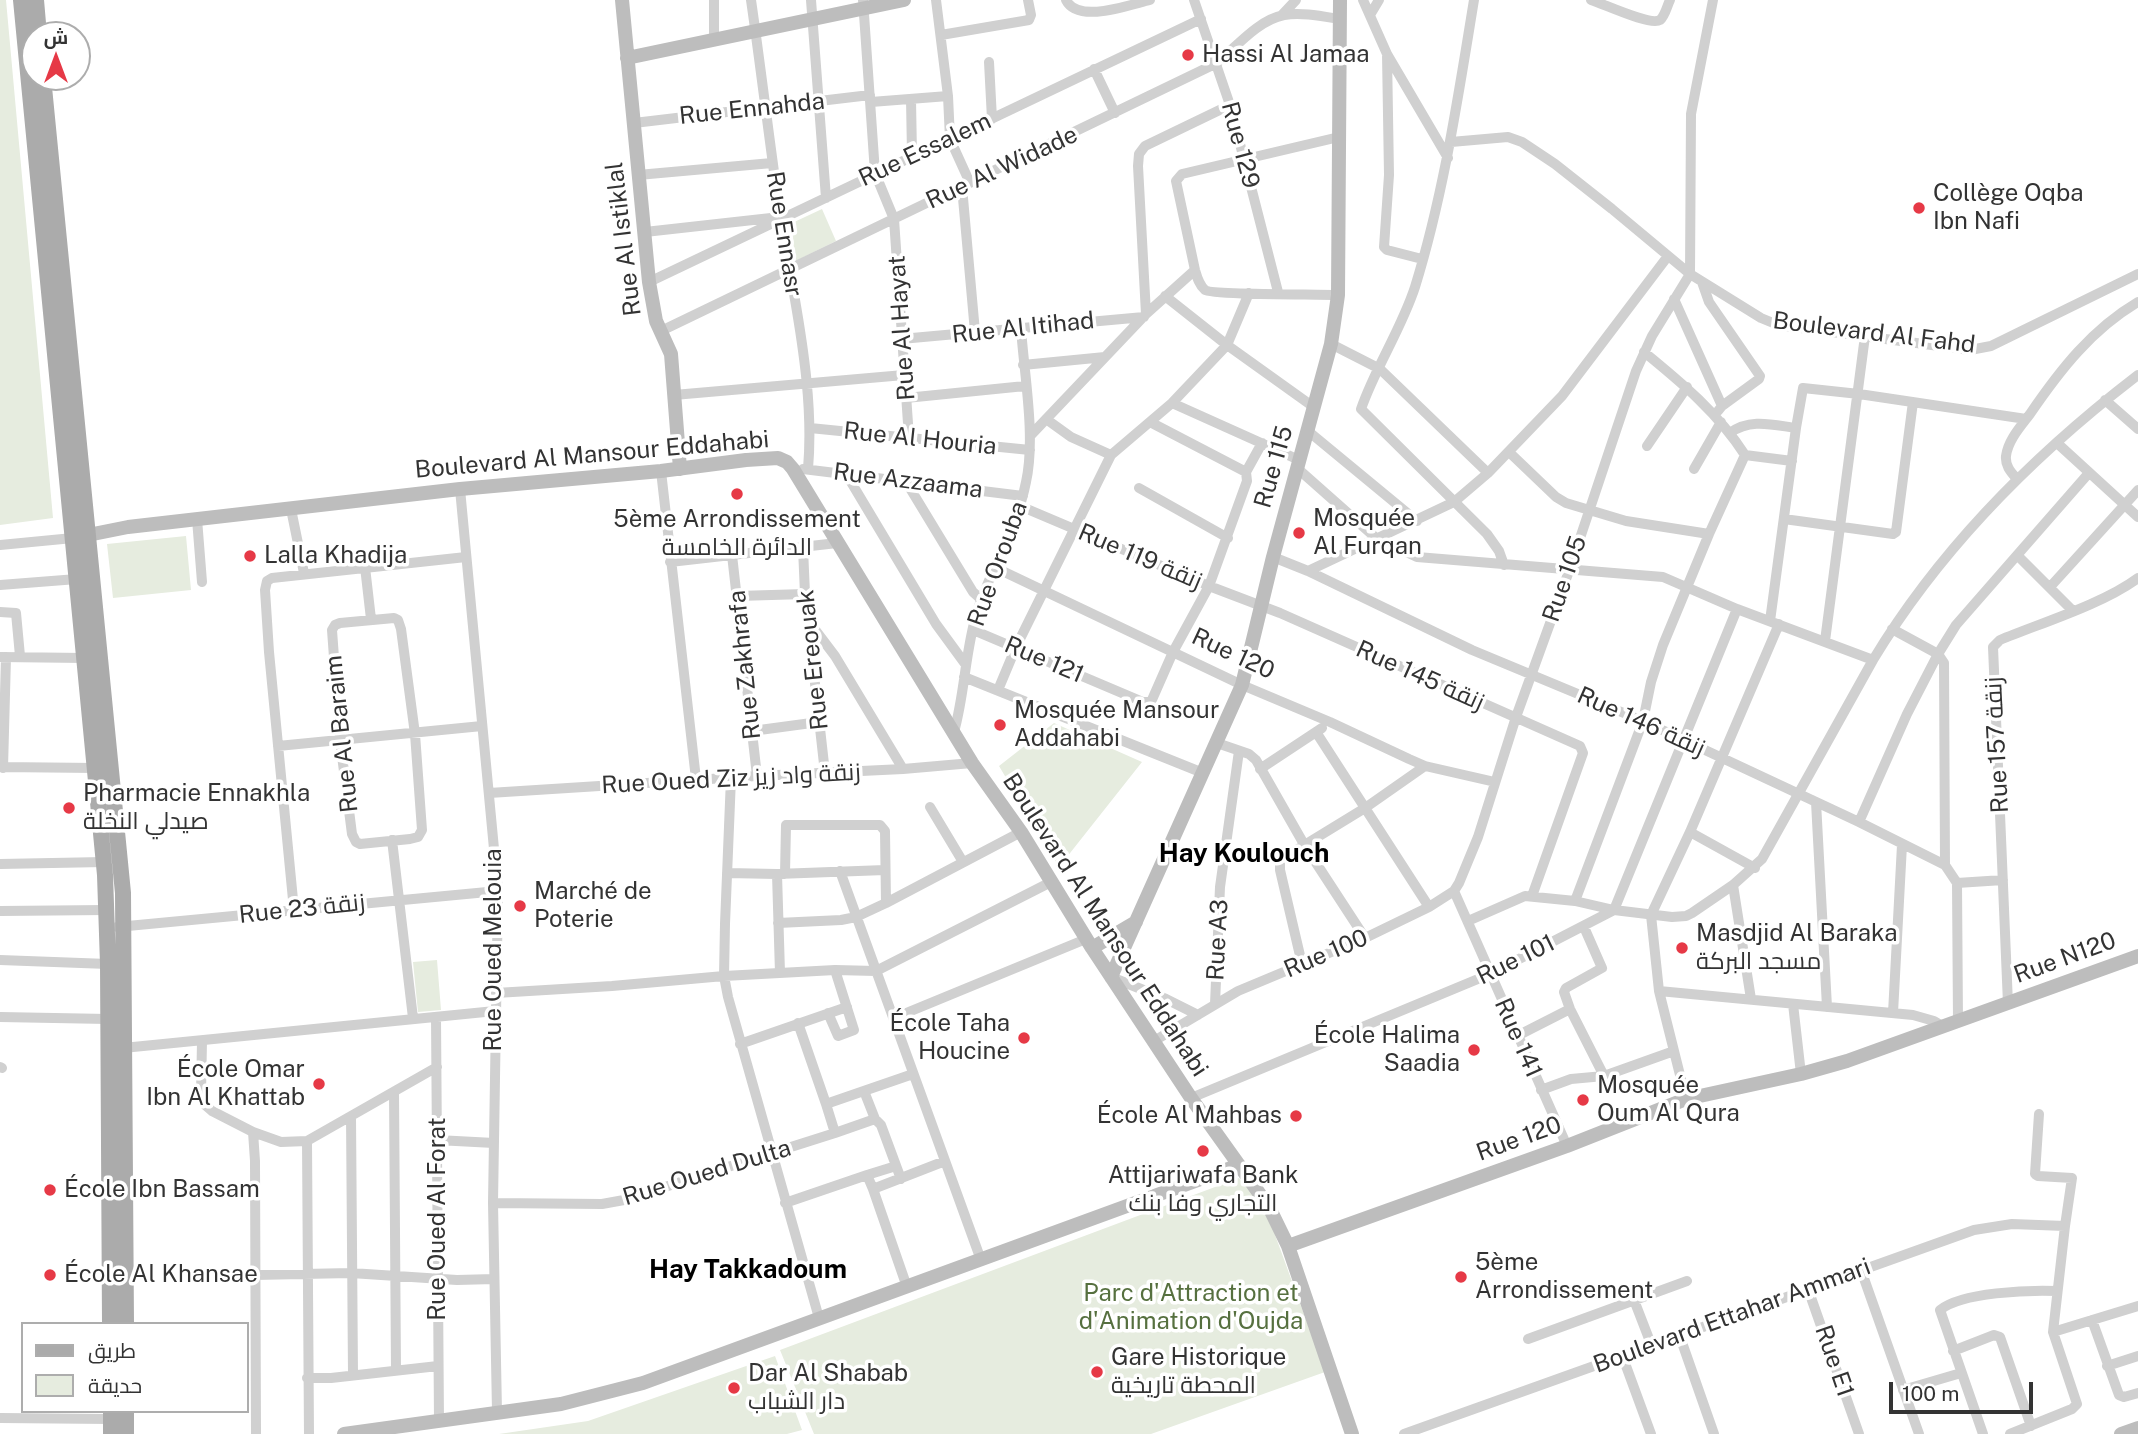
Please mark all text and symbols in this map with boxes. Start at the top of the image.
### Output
north arrow [21,21,91,91]
text: ش [44,26,68,48]
place label: Hassi Al Jamaa [1202,41,1369,69]
marker: Hassi Al Jamaa [1180,47,1196,63]
street label: Rue Ennahda [678,87,826,131]
street label: Rue 129 [1215,99,1265,191]
street label: Rue Essalem [854,107,996,193]
street label: Rue Al Widade [922,120,1082,216]
street label: Rue Al Istiklal [600,160,648,318]
street label: Rue Ennasr [760,169,808,299]
place label: Collège Oqba Ibn Nafi [1933,180,2083,236]
marker: Collège Oqba Ibn Nafi [1911,200,1927,216]
street label: Rue Al Hayat [883,254,921,402]
street label: Rue Al Itihad [950,306,1096,350]
street label: Boulevard Al Fahd [1771,306,1977,360]
street label: Rue Al Houria [842,417,998,461]
street label: Rue 115 [1249,423,1299,511]
street label: Boulevard Al Mansour Eddahabi [414,425,770,485]
street label: Rue Azzaama [832,458,984,504]
marker: 5ème Arrondissement الدائرة الخامسة [729,486,745,502]
street label: Rue Orouba [962,497,1034,631]
place label: Mosquée Al Furqan [1313,505,1422,561]
place label: 5ème Arrondissement الدائرة الخامسة [613,506,861,562]
street label: Rue 119 زنقة [1074,518,1206,596]
marker: Mosquée Al Furqan [1291,525,1307,541]
street label: Rue 105 [1537,532,1593,626]
place label: Lalla Khadija [264,542,407,570]
marker: Lalla Khadija [242,548,258,564]
street label: Rue Ereouak [791,588,835,732]
street label: Rue Zakhrafa [723,589,767,741]
street label: Rue 120 [1187,622,1279,686]
street label: Rue 121 [1000,630,1088,690]
street label: Rue 145 زنقة [1351,635,1489,717]
street label: Rue Al Baraim [319,654,365,814]
street label: Rue 157 زنقة [1979,676,2015,814]
street label: Rue 146 زنقة [1573,681,1709,763]
place label: Mosquée Mansour Addahabi [1014,697,1219,753]
marker: Mosquée Mansour Addahabi [992,717,1008,733]
street label: Rue Oued Ziz زنقة واد زيز [601,758,861,800]
street label: Boulevard Al Mansour Eddahabi [996,768,1214,1082]
place label: Pharmacie Ennakhla صيدلي النخلة [83,780,310,836]
marker: Pharmacie Ennakhla صيدلي النخلة [61,800,77,816]
district label: Hay Koulouch [1159,838,1329,870]
street label: Rue Oued Melouia [480,849,508,1051]
place label: Marché de Poterie [534,878,652,934]
street label: Rue 23 زنقة [238,888,366,930]
marker: Marché de Poterie [512,898,528,914]
street label: Rue A3 [1201,899,1235,981]
place label: Masdjid Al Baraka مسجد البركة [1696,920,1897,976]
street label: Rue 100 [1280,923,1372,985]
street label: Rue N120 [2010,926,2120,990]
street label: Rue 101 [1472,929,1560,991]
marker: Masdjid Al Baraka مسجد البركة [1674,940,1690,956]
street label: Rue 141 [1488,994,1548,1082]
place label: École Taha Houcine [889,1010,1010,1066]
place label: École Halima Saadia [1314,1022,1460,1078]
marker: École Taha Houcine [1016,1030,1032,1046]
marker: École Halima Saadia [1466,1042,1482,1058]
place label: École Omar Ibn Al Khattab [146,1056,305,1112]
place label: Mosquée Oum Al Qura [1597,1072,1740,1128]
marker: École Omar Ibn Al Khattab [311,1076,327,1092]
marker: Mosquée Oum Al Qura [1575,1092,1591,1108]
place label: École Al Mahbas [1097,1102,1282,1130]
marker: École Al Mahbas [1288,1108,1304,1124]
street label: Rue 120 [1473,1110,1565,1168]
street label: Rue Oued Al Forat [424,1117,452,1321]
street label: Rue Oued Dulta [619,1134,795,1212]
marker: Attijariwafa Bank التجاري وفا بنك [1195,1143,1211,1159]
place label: Attijariwafa Bank التجاري وفا بنك [1108,1162,1298,1218]
place label: École Ibn Bassam [64,1176,260,1204]
marker: École Ibn Bassam [42,1182,58,1198]
place label: 5ème Arrondissement [1475,1249,1653,1305]
street label: Boulevard Ettahar Ammari [1590,1252,1874,1380]
district label: Hay Takkadoum [649,1254,847,1286]
place label: École Al Khansae [64,1261,258,1289]
marker: École Al Khansae [42,1267,58,1283]
marker: 5ème Arrondissement [1453,1269,1469,1285]
park label: Parc d'Attraction et d'Animation d'Oujda [1079,1280,1303,1336]
street label: Rue E1 [1808,1321,1860,1401]
legend [21,1322,248,1413]
text: طريق [88,1338,136,1363]
place label: Gare Historique المحطة تاريخية [1111,1344,1286,1400]
place label: Dar Al Shabab دار الشباب [748,1360,908,1416]
marker: Gare Historique المحطة تاريخية [1089,1364,1105,1380]
scale bar [1893,1368,2036,1412]
text: حديقة [88,1373,142,1398]
marker: Dar Al Shabab دار الشباب [726,1380,742,1396]
text: 100 m [1902,1381,1959,1406]

